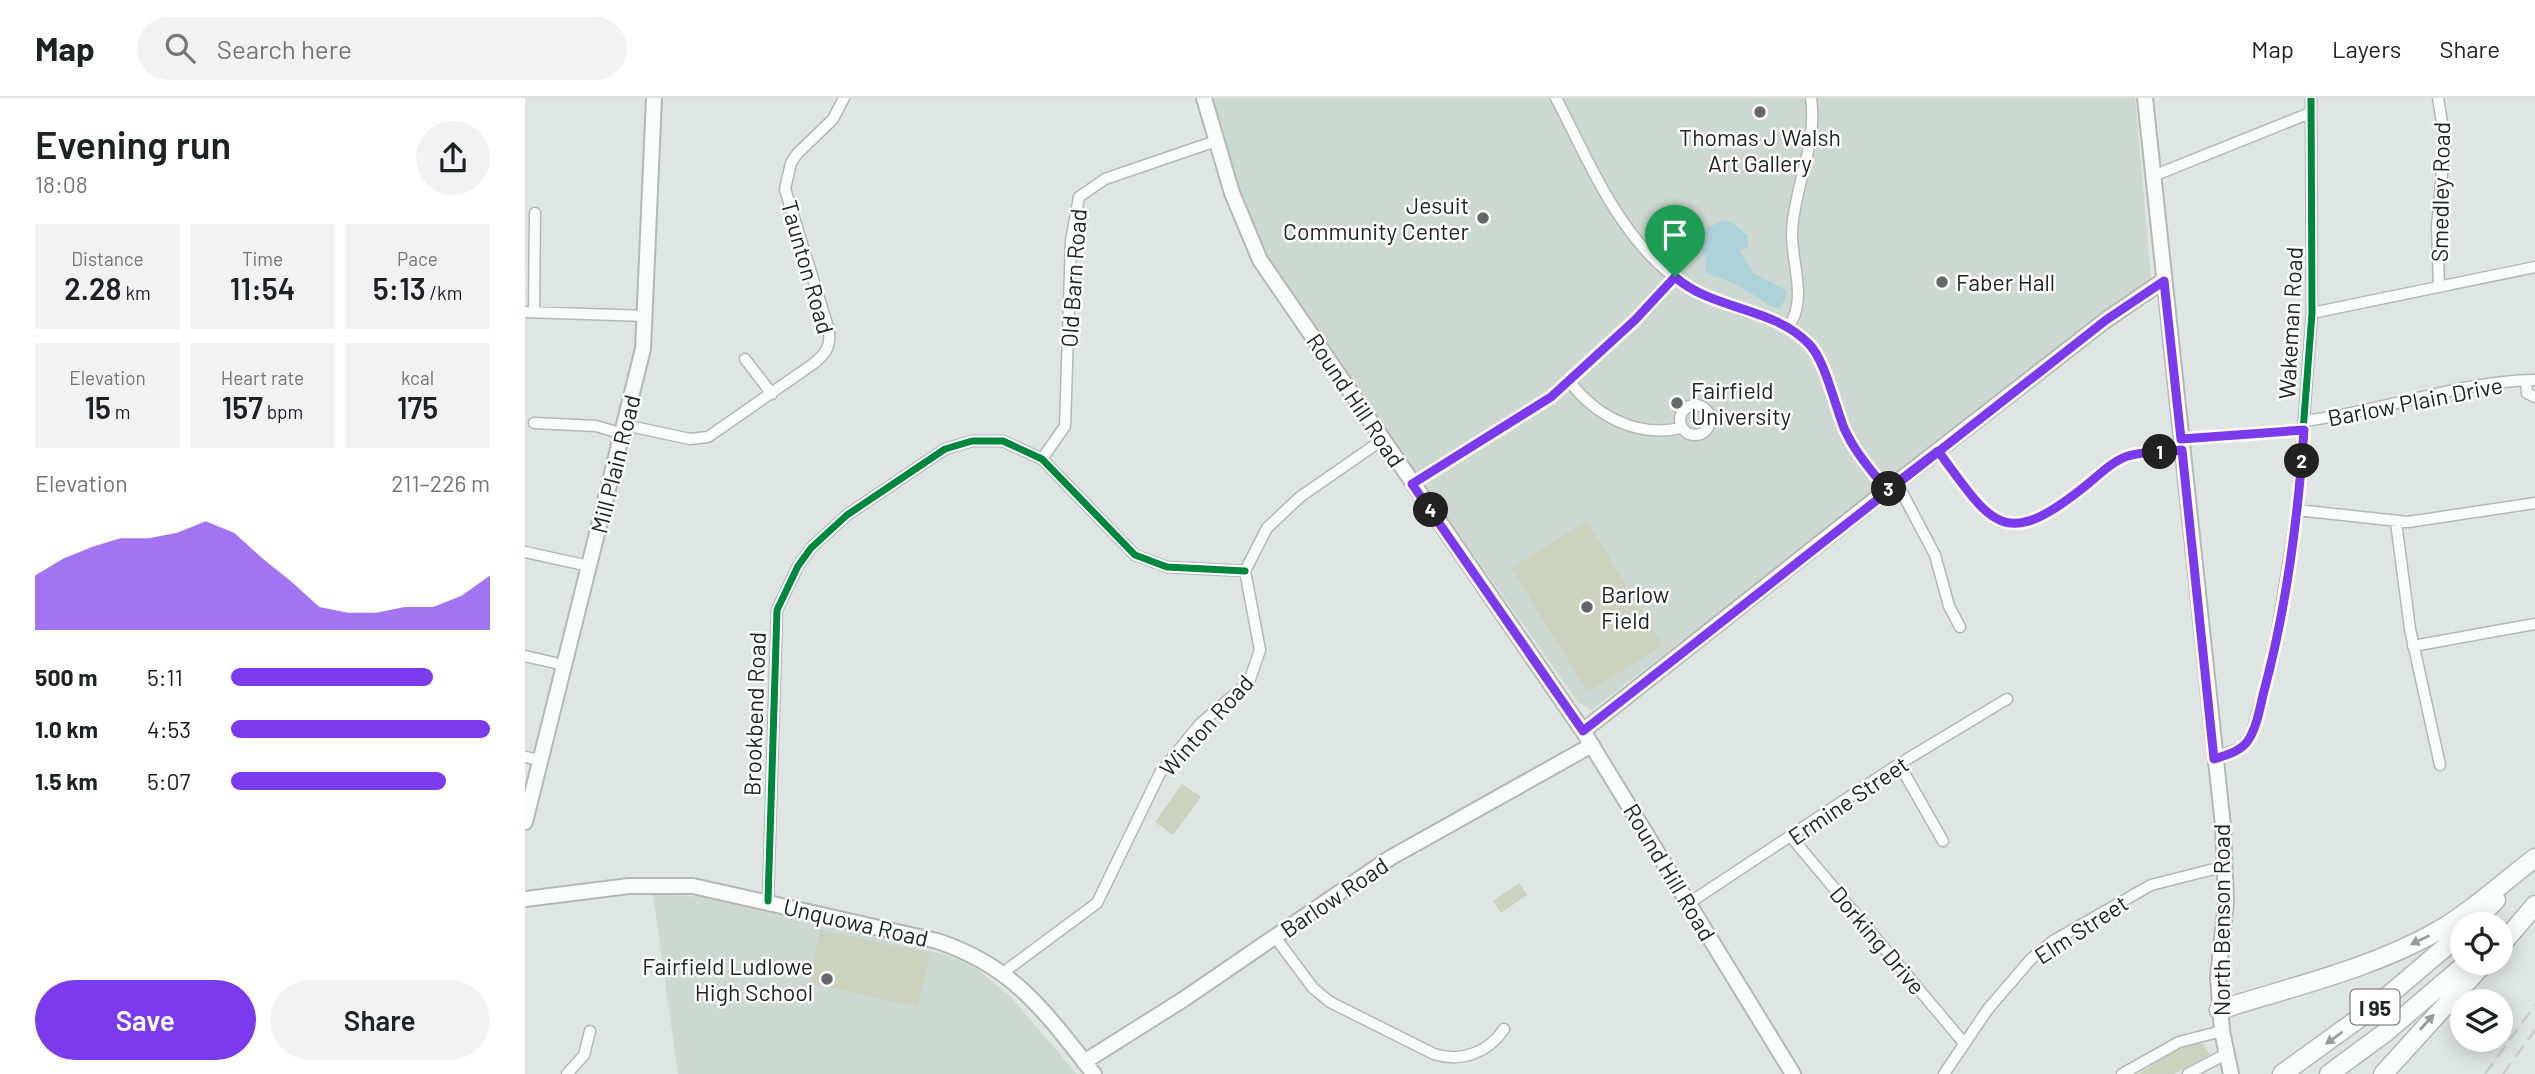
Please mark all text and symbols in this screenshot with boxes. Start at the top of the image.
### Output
search box [137,17,627,80]
text: Map [35,28,95,68]
icon: search [161,29,199,67]
text: Search here [217,33,352,64]
text: Map [2251,34,2294,63]
text: Layers [2332,34,2401,63]
text: Share [2439,34,2500,63]
marker: Thomas J Walsh Art Gallery [1752,104,1768,120]
text: Evening run [35,121,231,167]
button: share [416,121,490,195]
street label: Smedley Road [2425,122,2455,262]
place label: Thomas J Walsh Art Gallery [1679,123,1841,177]
text: 18:08 [35,170,88,198]
place label: Jesuit Community Center [1283,191,1470,245]
street label: Taunton Road [776,197,840,337]
pin [1645,205,1705,277]
street label: Old Barn Road [1054,208,1092,348]
marker: Jesuit Community Center [1475,210,1491,226]
icon: arrive [1656,216,1694,254]
street label: Wakeman Road [2272,246,2308,400]
text: Distance [71,247,144,270]
text: Time [242,247,283,270]
text: Pace [397,247,438,270]
place label: Faber Hall [1956,268,2055,296]
text: 2.28 [64,270,122,306]
text: 11:54 [230,270,295,306]
text: 5:13 [373,270,426,306]
marker: Faber Hall [1934,274,1950,290]
text: km [122,281,151,304]
text: /km [426,281,462,304]
street label: Round Hill Road [1301,328,1411,472]
text: Elevation [69,366,146,389]
text: Heart rate [221,366,304,389]
text: kcal [401,366,434,389]
street label: Barlow Plain Drive [2325,370,2505,432]
place label: Fairfield University [1691,376,1792,430]
text: 15 [84,389,111,425]
text: 157 [222,389,263,425]
text: 175 [397,389,438,425]
street label: Mill Plain Road [584,392,646,536]
marker: Fairfield University [1669,395,1685,411]
text: m [111,400,131,423]
text: bpm [263,400,303,423]
pin: 1 [2143,434,2177,470]
text: 1 [2156,440,2163,463]
pin: 2 [2285,444,2320,478]
text: 2 [2296,449,2307,472]
text: Elevation [35,469,128,497]
text: 211–226 m [391,469,490,497]
pin: 3 [1871,472,1907,506]
text: 3 [1883,477,1894,500]
pin: 4 [1413,492,1448,528]
text: 4 [1425,498,1436,521]
place label: Barlow Field [1601,580,1669,634]
marker: Barlow Field [1579,599,1595,615]
street label: Brookbend Road [737,631,771,797]
text: 500 m [35,663,97,691]
text: 5:11 [147,663,183,691]
street label: Winton Road [1153,668,1259,782]
text: 1.0 km [35,715,98,743]
text: 4:53 [147,715,191,743]
street label: Ermine Street [1783,750,1913,850]
text: 1.5 km [35,767,98,795]
text: 5:07 [147,767,191,795]
street label: Round Hill Road [1618,798,1722,946]
street label: North Benson Road [2207,824,2235,1016]
street label: Barlow Road [1275,851,1393,943]
street label: Dorking Drive [1825,880,1931,1000]
street label: Elm Street [2029,888,2133,970]
street label: Unquowa Road [781,892,931,952]
map controls [2450,912,2513,1052]
button: locate [2450,912,2513,975]
one-way arrow [2410,935,2430,946]
place label: Fairfield Ludlowe High School [642,952,813,1006]
marker: Fairfield Ludlowe High School [819,971,835,987]
button: Save [35,980,256,1060]
button: Share [270,980,490,1060]
button: layers [2450,989,2513,1052]
road number: I 95 [2351,990,2399,1024]
one-way arrow [2419,1013,2435,1031]
one-way arrow [2325,1031,2343,1045]

